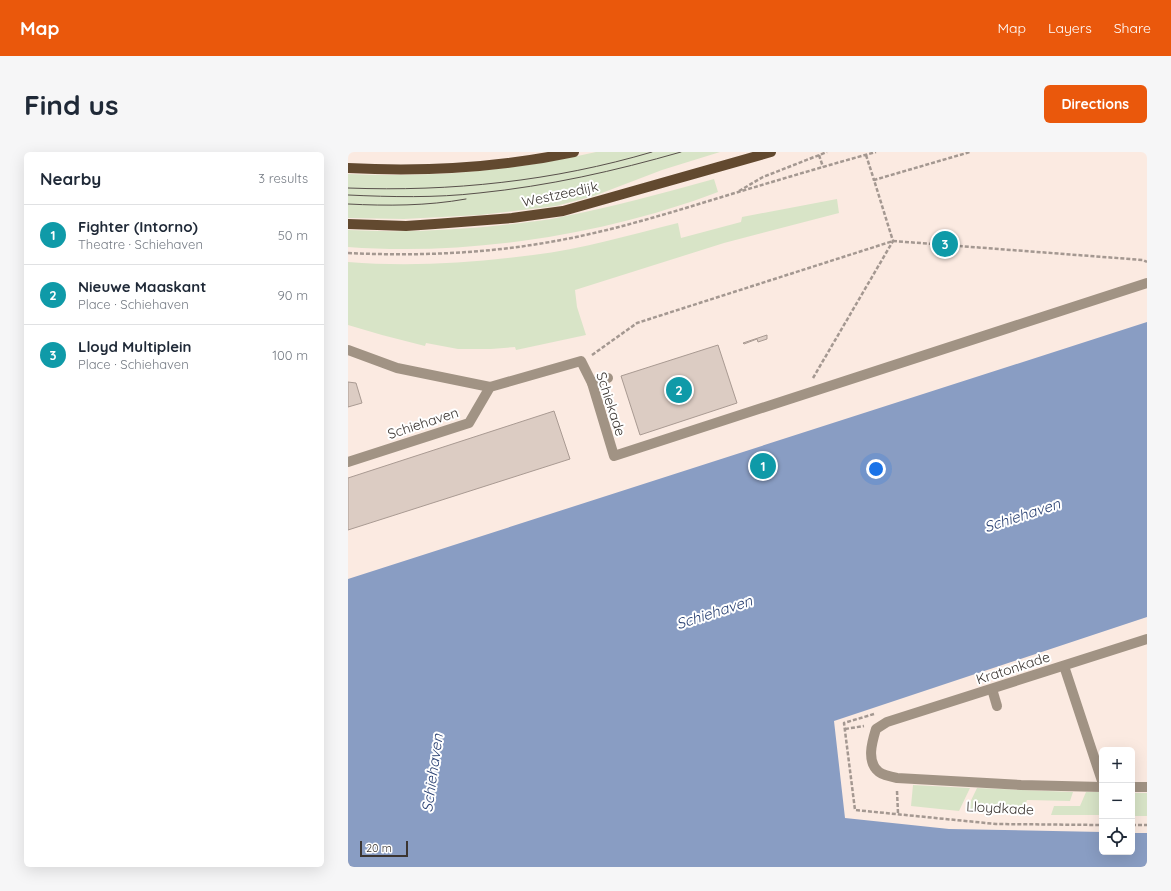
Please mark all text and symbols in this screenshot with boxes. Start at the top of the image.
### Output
text: Map [20,16,59,40]
text: Map [997,19,1026,37]
text: Layers [1048,19,1092,37]
text: Share [1114,19,1151,37]
button: Directions [1044,85,1147,123]
text: Find us [24,87,118,122]
text: Nearby [40,168,101,189]
text: 3 results [258,170,308,186]
street label: Westzeedijk [520,177,600,211]
text: Fighter (Intorno) [78,217,198,236]
text: 1 [50,227,56,243]
text: 50 m [278,227,308,243]
pin: 3 [932,229,958,259]
text: Theatre · Schiehaven [78,236,203,252]
text: Nieuwe Maaskant [78,277,206,296]
text: 2 [49,287,57,303]
text: 90 m [278,287,308,303]
text: Place · Schiehaven [78,296,189,312]
text: Lloyd Multiplein [78,337,191,356]
text: 3 [50,347,56,363]
text: 100 m [272,347,308,363]
text: Place · Schiehaven [78,356,189,372]
street label: Schiekade [592,370,630,438]
pin: 2 [666,375,692,405]
street label: Schiehaven [385,403,461,443]
pin: 1 [750,451,776,481]
your location [866,459,886,479]
water label: Schiehaven [982,494,1063,536]
water label: Schiehaven [674,591,755,633]
street label: Kratonkade [974,648,1052,688]
water label: Schiehaven [417,732,447,813]
map controls [1099,747,1135,855]
button: + [1099,747,1135,783]
button: − [1099,783,1135,819]
street label: Lloydkade [966,797,1034,819]
button: locate [1099,819,1135,855]
scale bar [360,839,408,858]
text: 20 m [366,841,392,855]

